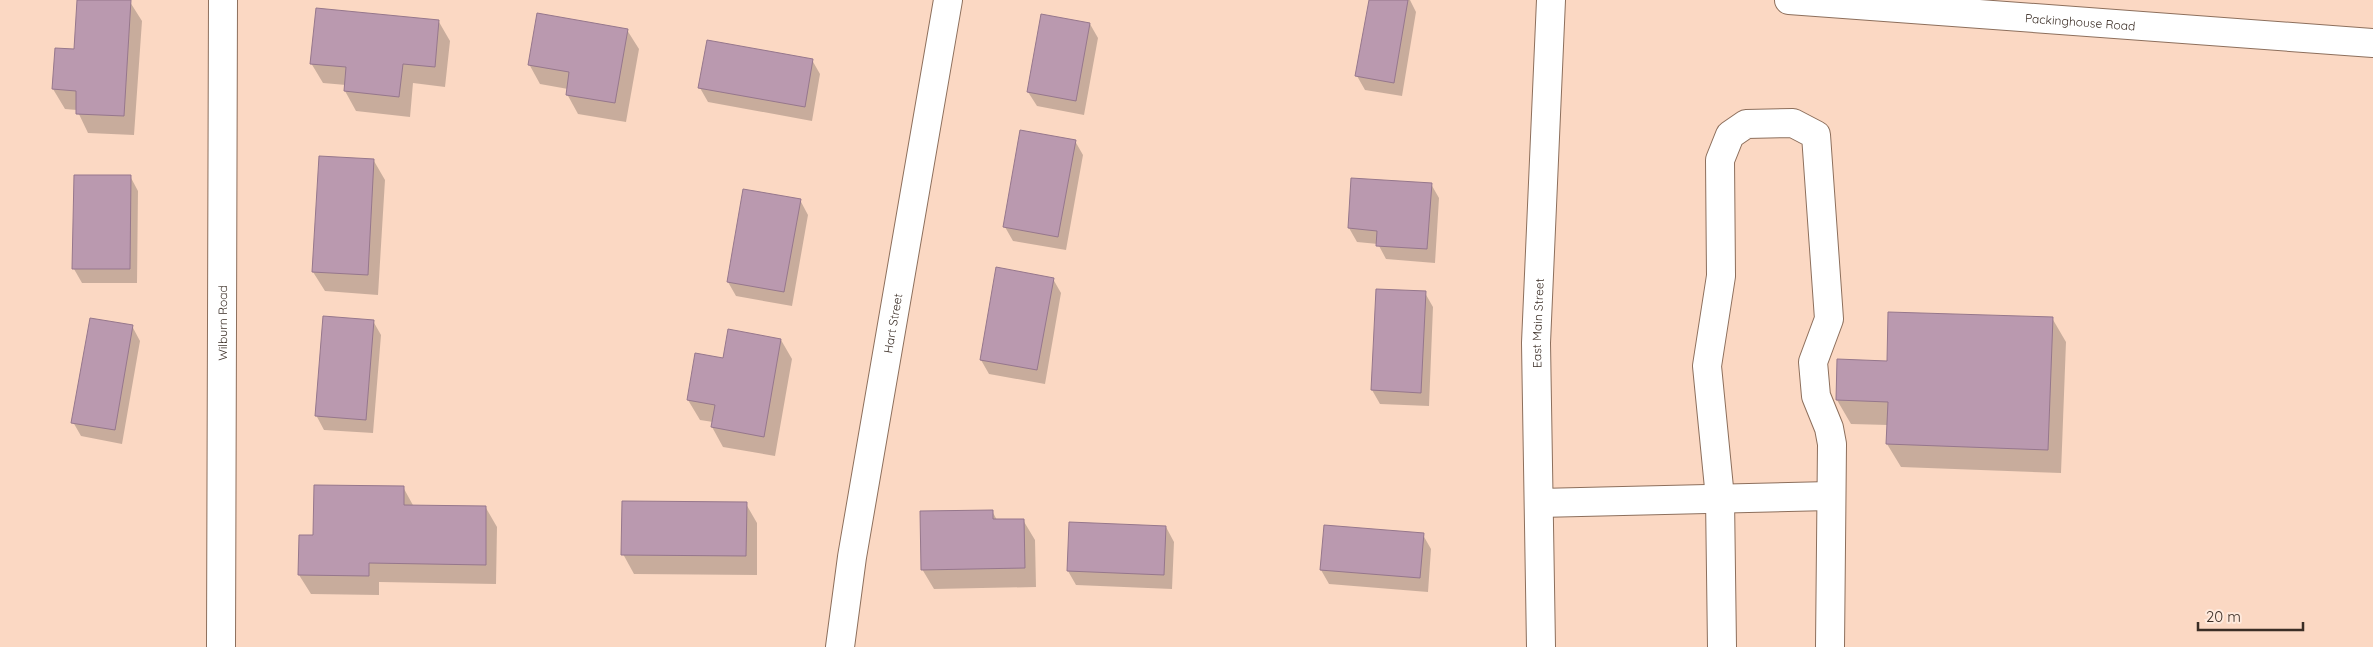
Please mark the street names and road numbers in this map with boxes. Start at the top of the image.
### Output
street label: Packinghouse Road [2025,10,2136,33]
street label: East Main Street [1528,278,1546,368]
street label: Wilburn Road [214,285,230,361]
street label: Hart Street [880,292,905,354]

